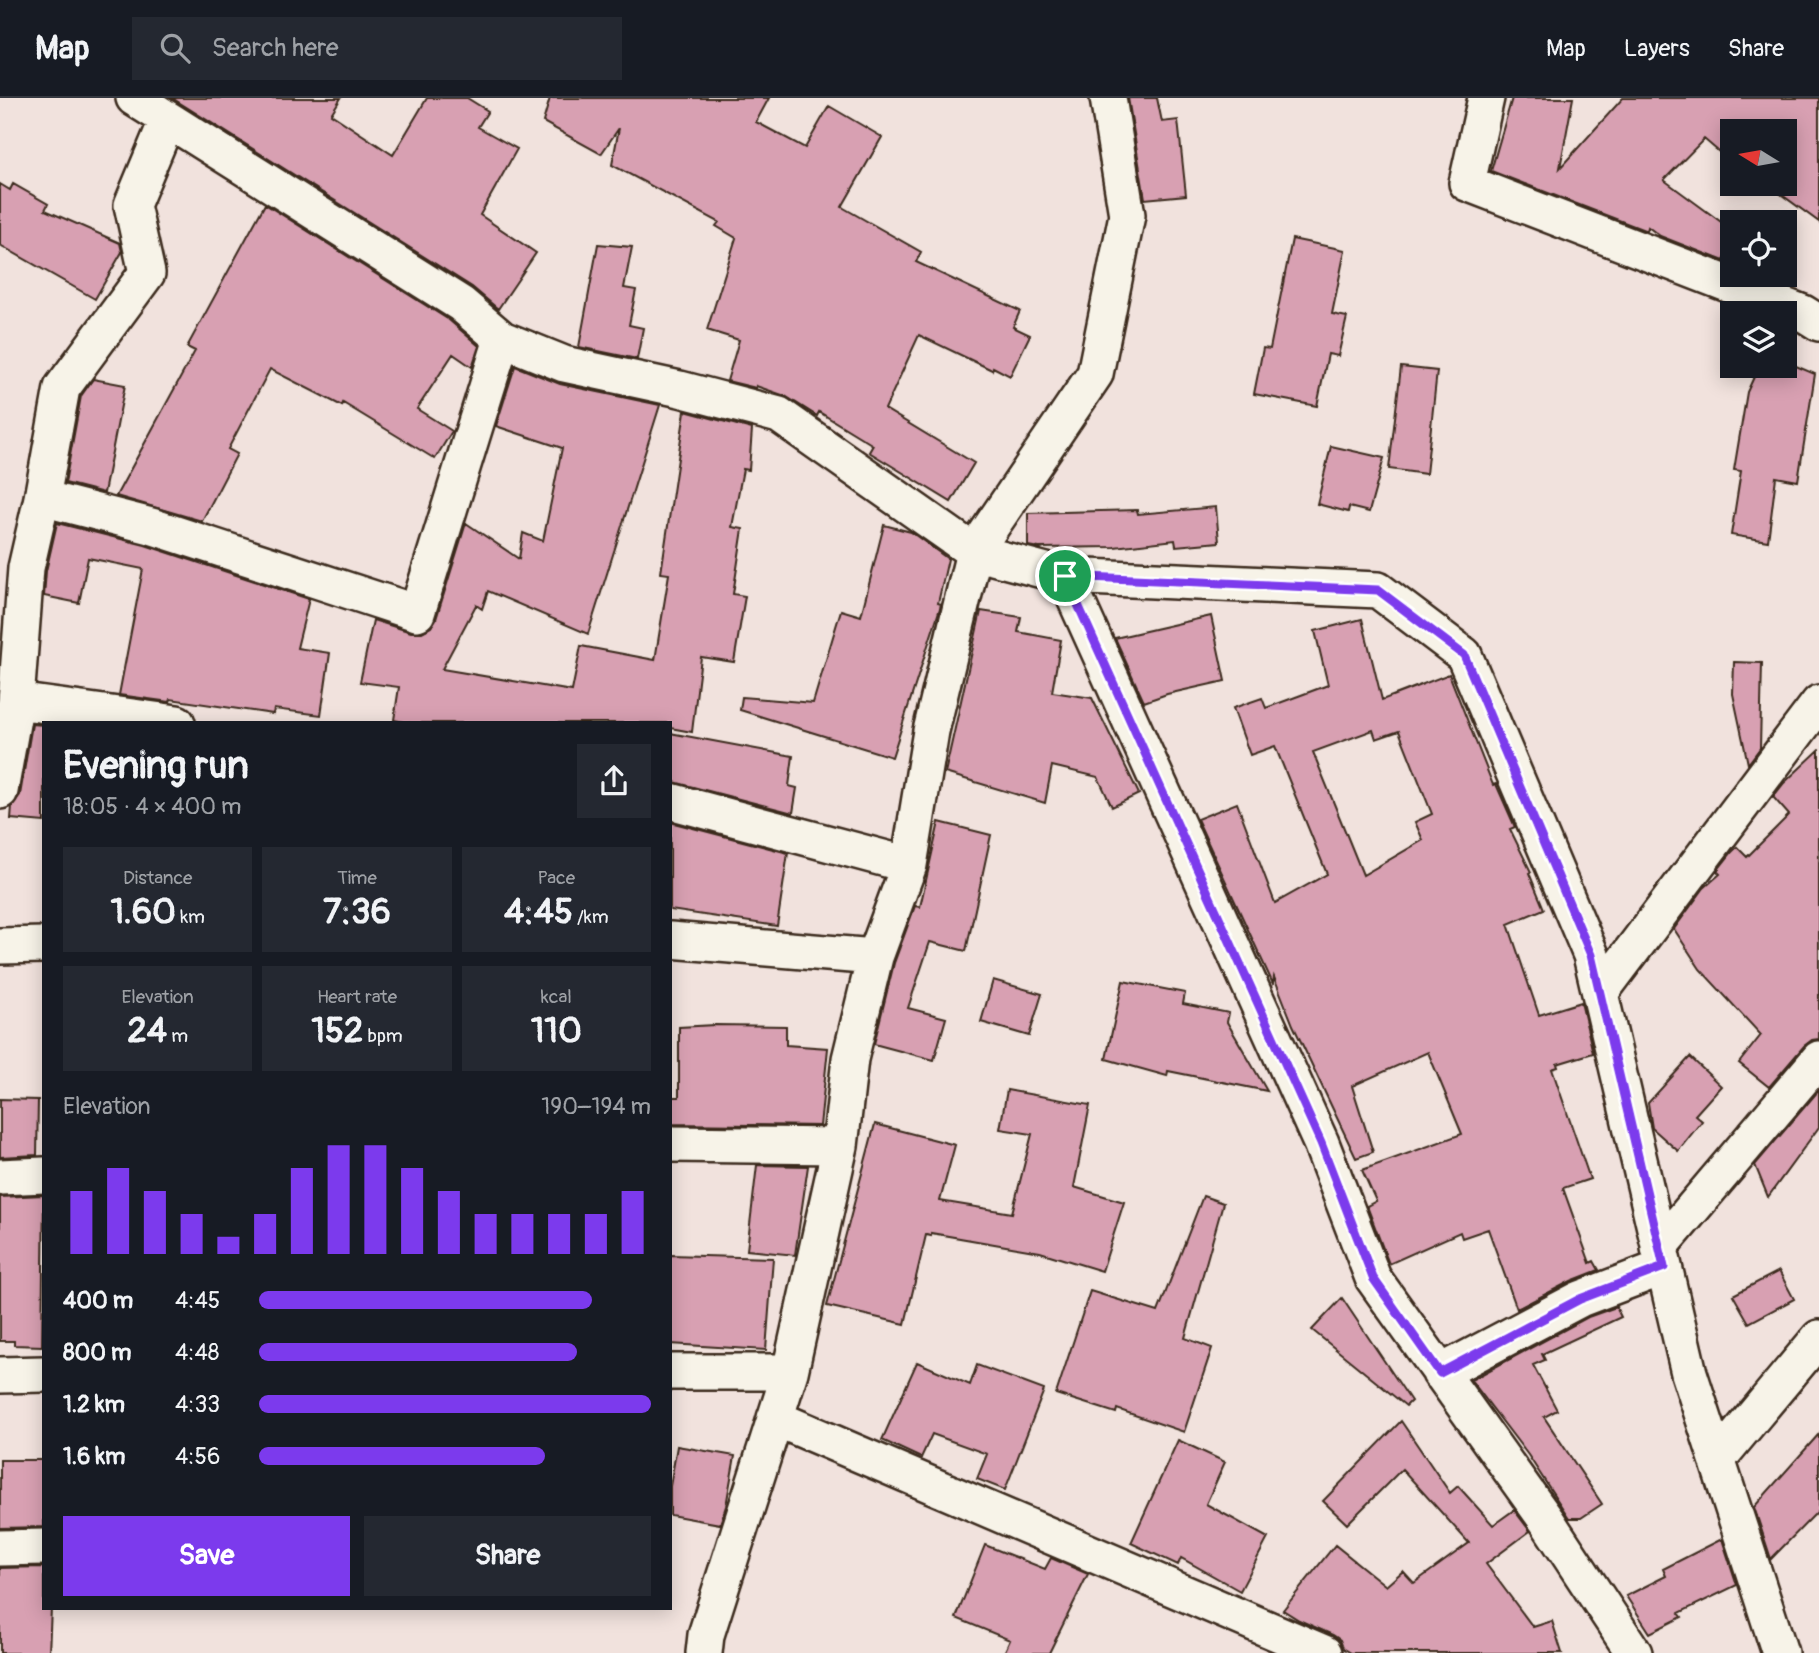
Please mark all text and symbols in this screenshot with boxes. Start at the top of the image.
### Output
search box [132,17,622,80]
text: Map [35,28,90,69]
icon: search [156,29,194,67]
text: Search here [212,32,339,64]
text: Map [1546,34,1586,63]
text: Layers [1624,34,1690,63]
text: Share [1728,34,1784,63]
north arrow [1720,119,1797,196]
map controls [1720,119,1797,378]
button: locate [1720,210,1797,287]
button: layers [1720,301,1797,378]
pin [1035,546,1095,606]
icon: arrive [1046,557,1084,595]
text: Evening run [63,742,249,790]
button: share [577,744,651,818]
text: 18:05 · 4 × 400 m [63,792,241,821]
text: Distance [123,866,192,890]
text: Time [337,866,377,890]
text: Pace [538,866,575,890]
text: 1.60 [110,890,176,934]
text: 7:36 [323,890,391,934]
text: 4:45 [504,890,573,934]
text: km [176,905,205,929]
text: /km [573,905,609,929]
text: Elevation [121,985,194,1009]
text: Heart rate [317,985,397,1009]
text: kcal [541,985,572,1009]
text: 24 [127,1009,167,1053]
text: 152 [311,1009,363,1053]
text: 110 [531,1009,582,1053]
text: m [167,1024,188,1048]
text: bpm [363,1024,403,1048]
text: Elevation [63,1092,151,1121]
text: 190–194 m [541,1092,651,1121]
text: 400 m [63,1286,133,1315]
text: 4:45 [175,1286,220,1315]
text: 800 m [63,1338,131,1367]
text: 4:48 [175,1338,219,1367]
text: 1.2 km [63,1390,125,1419]
text: 4:33 [175,1390,220,1419]
text: 1.6 km [63,1442,125,1471]
text: 4:56 [175,1442,220,1471]
button: Save [63,1516,350,1596]
button: Share [364,1516,651,1596]

